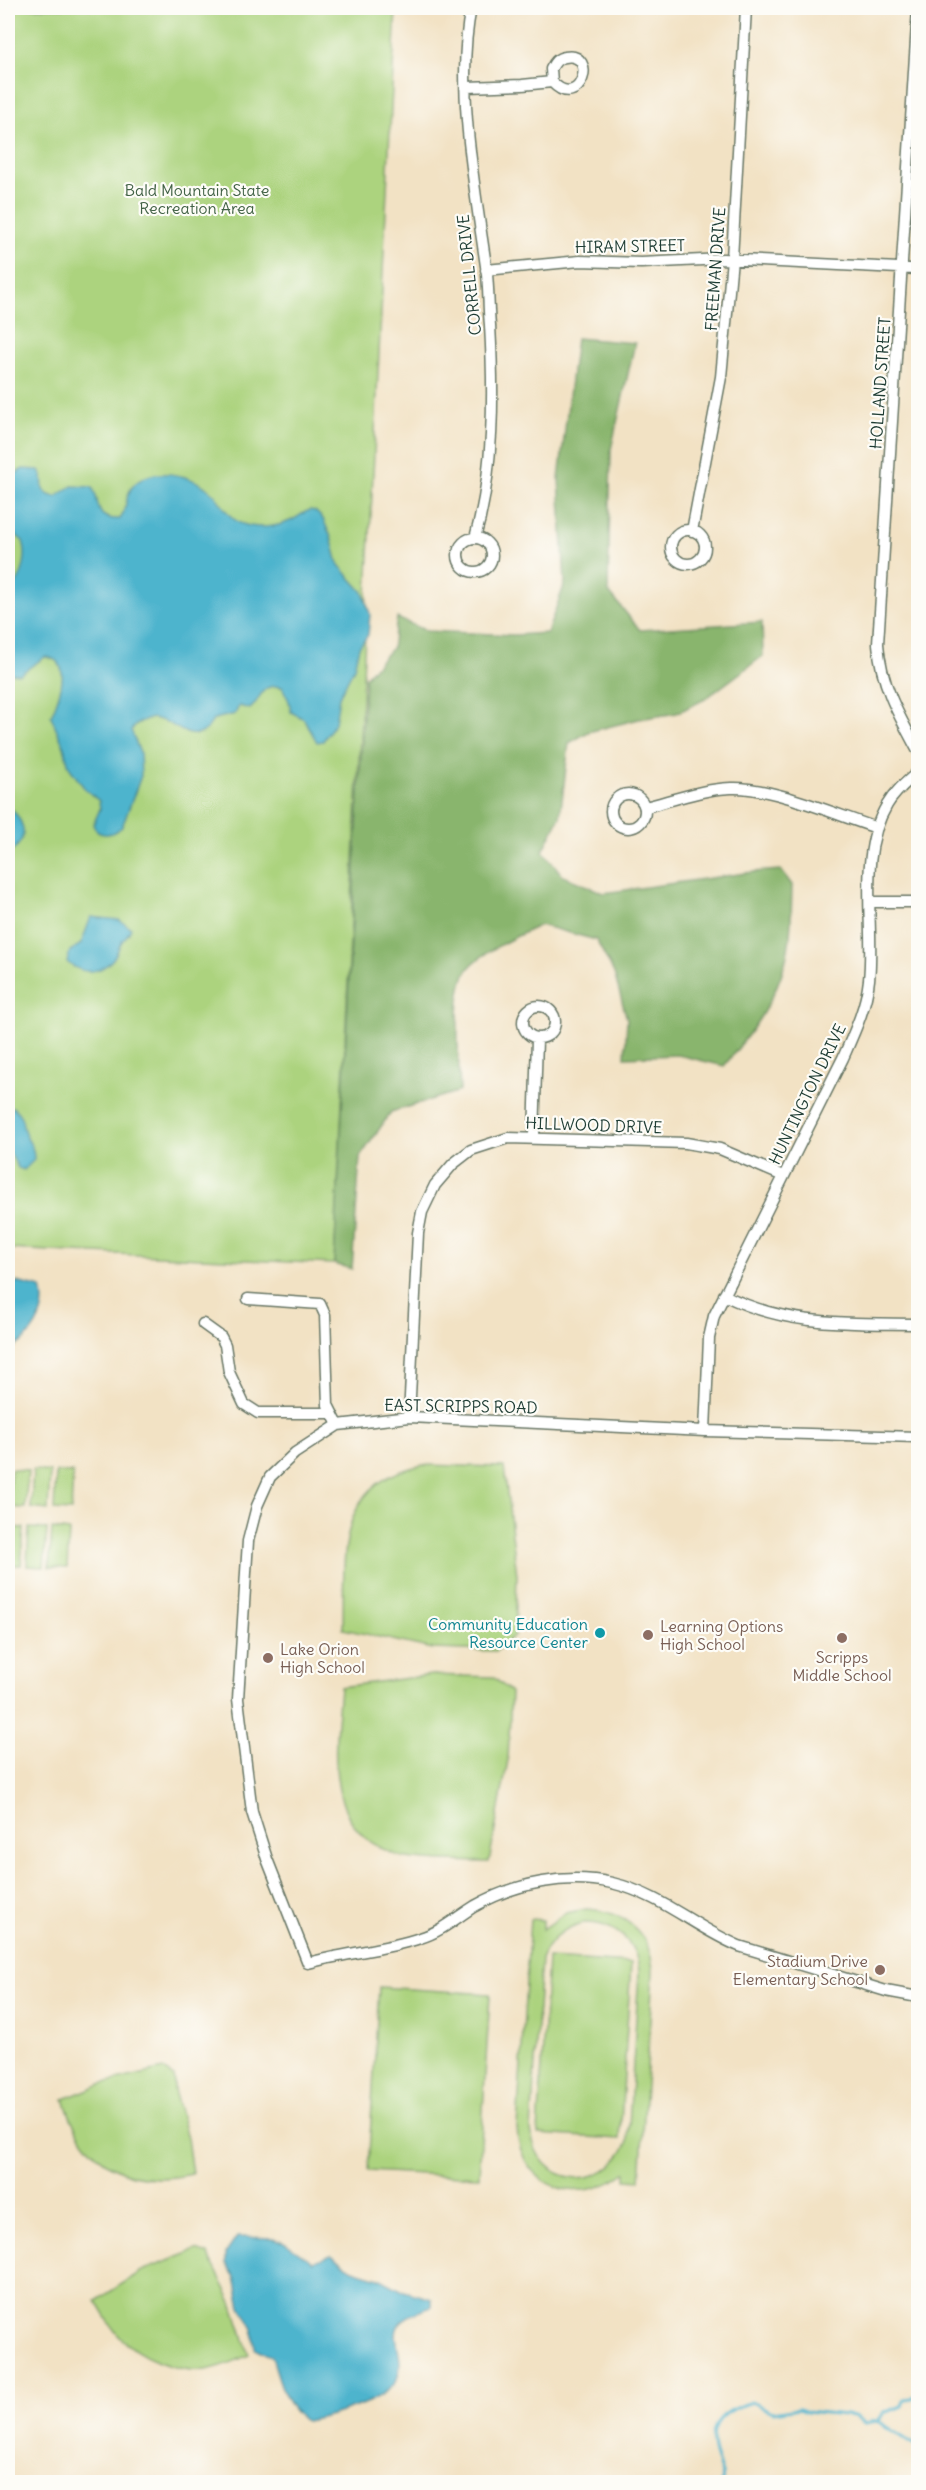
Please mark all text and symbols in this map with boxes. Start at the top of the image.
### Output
park label: Bald Mountain State Recreation Area [125,180,269,218]
street label: FREEMAN DRIVE [701,206,729,332]
street label: CORRELL DRIVE [453,214,485,336]
street label: HIRAM STREET [575,235,685,257]
street label: HOLLAND STREET [865,316,895,450]
street label: HUNTINGTON DRIVE [764,1020,850,1168]
street label: HILLWOOD DRIVE [525,1113,663,1137]
street label: EAST SCRIPPS ROAD [384,1395,538,1417]
place label: Community Education Resource Center [428,1614,588,1652]
place label: Learning Options High School [660,1616,783,1654]
marker: Community Education Resource Center [593,1626,607,1640]
marker: Learning Options High School [641,1628,655,1642]
marker: Scripps Middle School [835,1631,849,1645]
place label: Lake Orion High School [280,1639,365,1677]
place label: Scripps Middle School [792,1647,892,1685]
marker: Lake Orion High School [261,1651,275,1665]
place label: Stadium Drive Elementary School [733,1951,868,1989]
marker: Stadium Drive Elementary School [873,1963,887,1977]

